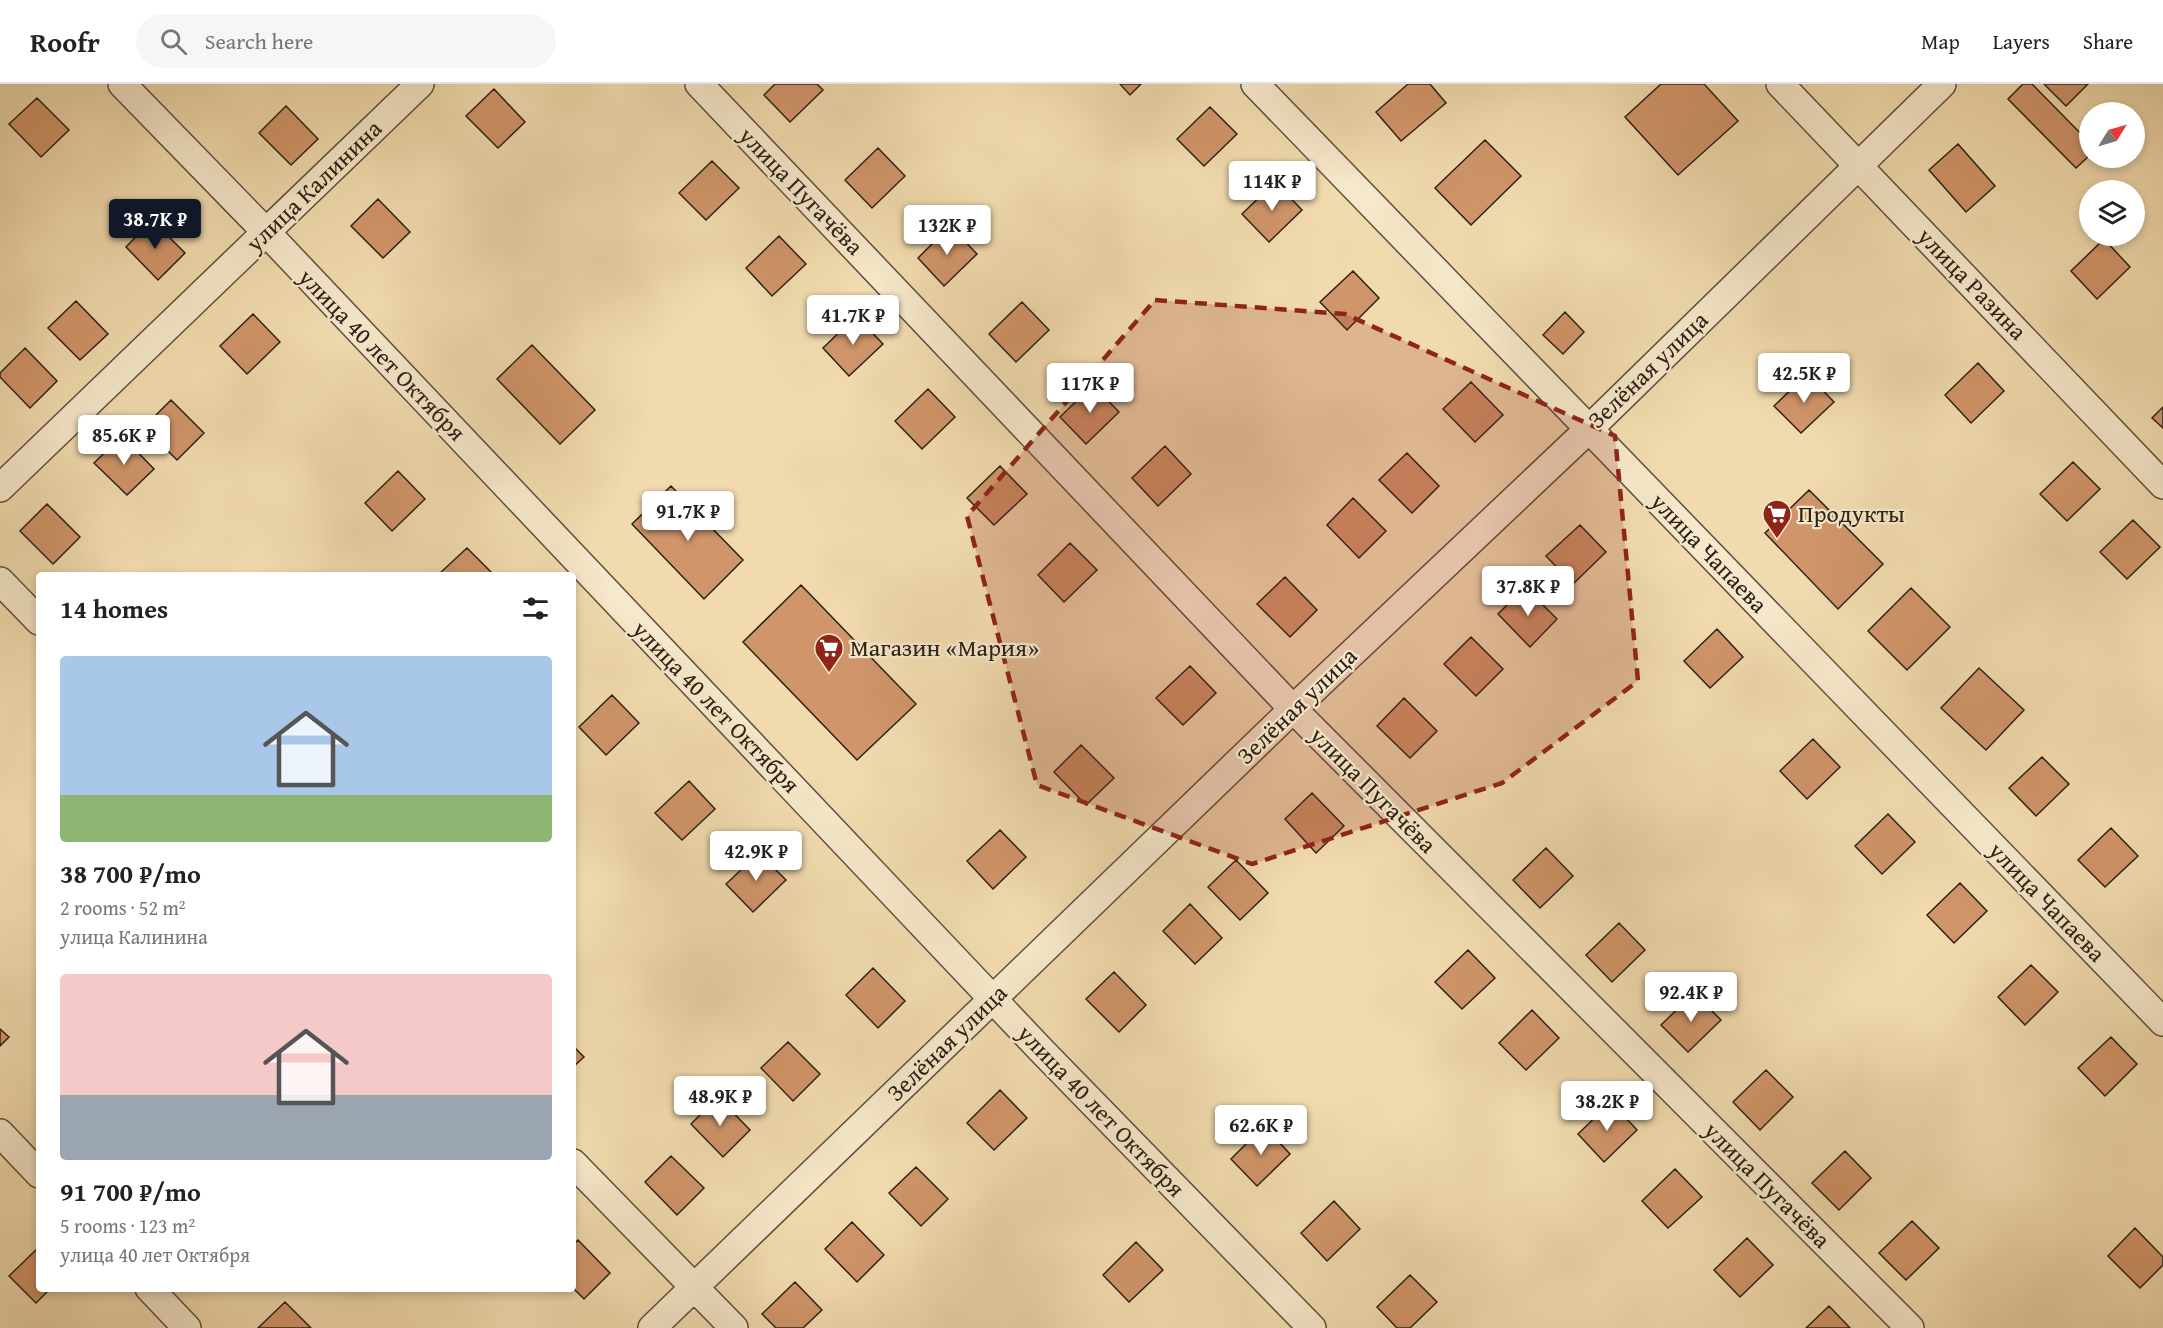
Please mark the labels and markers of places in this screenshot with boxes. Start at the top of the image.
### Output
pin: 114K ₽ [1223,161,1321,212]
pin: 38.7K ₽ [100,199,210,250]
pin: 132K ₽ [898,205,996,256]
pin: 41.7K ₽ [798,295,908,346]
pin: 42.5K ₽ [1749,353,1859,404]
pin: 117K ₽ [1041,363,1139,414]
pin: 85.6K ₽ [69,415,179,466]
pin: 91.7K ₽ [633,491,743,542]
place label: Продукты [1798,496,1905,531]
supermarket icon: Продукты [1761,498,1793,540]
pin: 37.8K ₽ [1473,566,1583,617]
place label: Магазин «Мария» [850,630,1039,665]
supermarket icon: Магазин «Мария» [813,632,845,674]
pin: 42.9K ₽ [701,831,811,882]
pin: 92.4K ₽ [1636,972,1746,1023]
pin: 48.9K ₽ [665,1076,775,1127]
pin: 38.2K ₽ [1552,1081,1662,1132]
pin: 62.6K ₽ [1206,1105,1316,1156]

